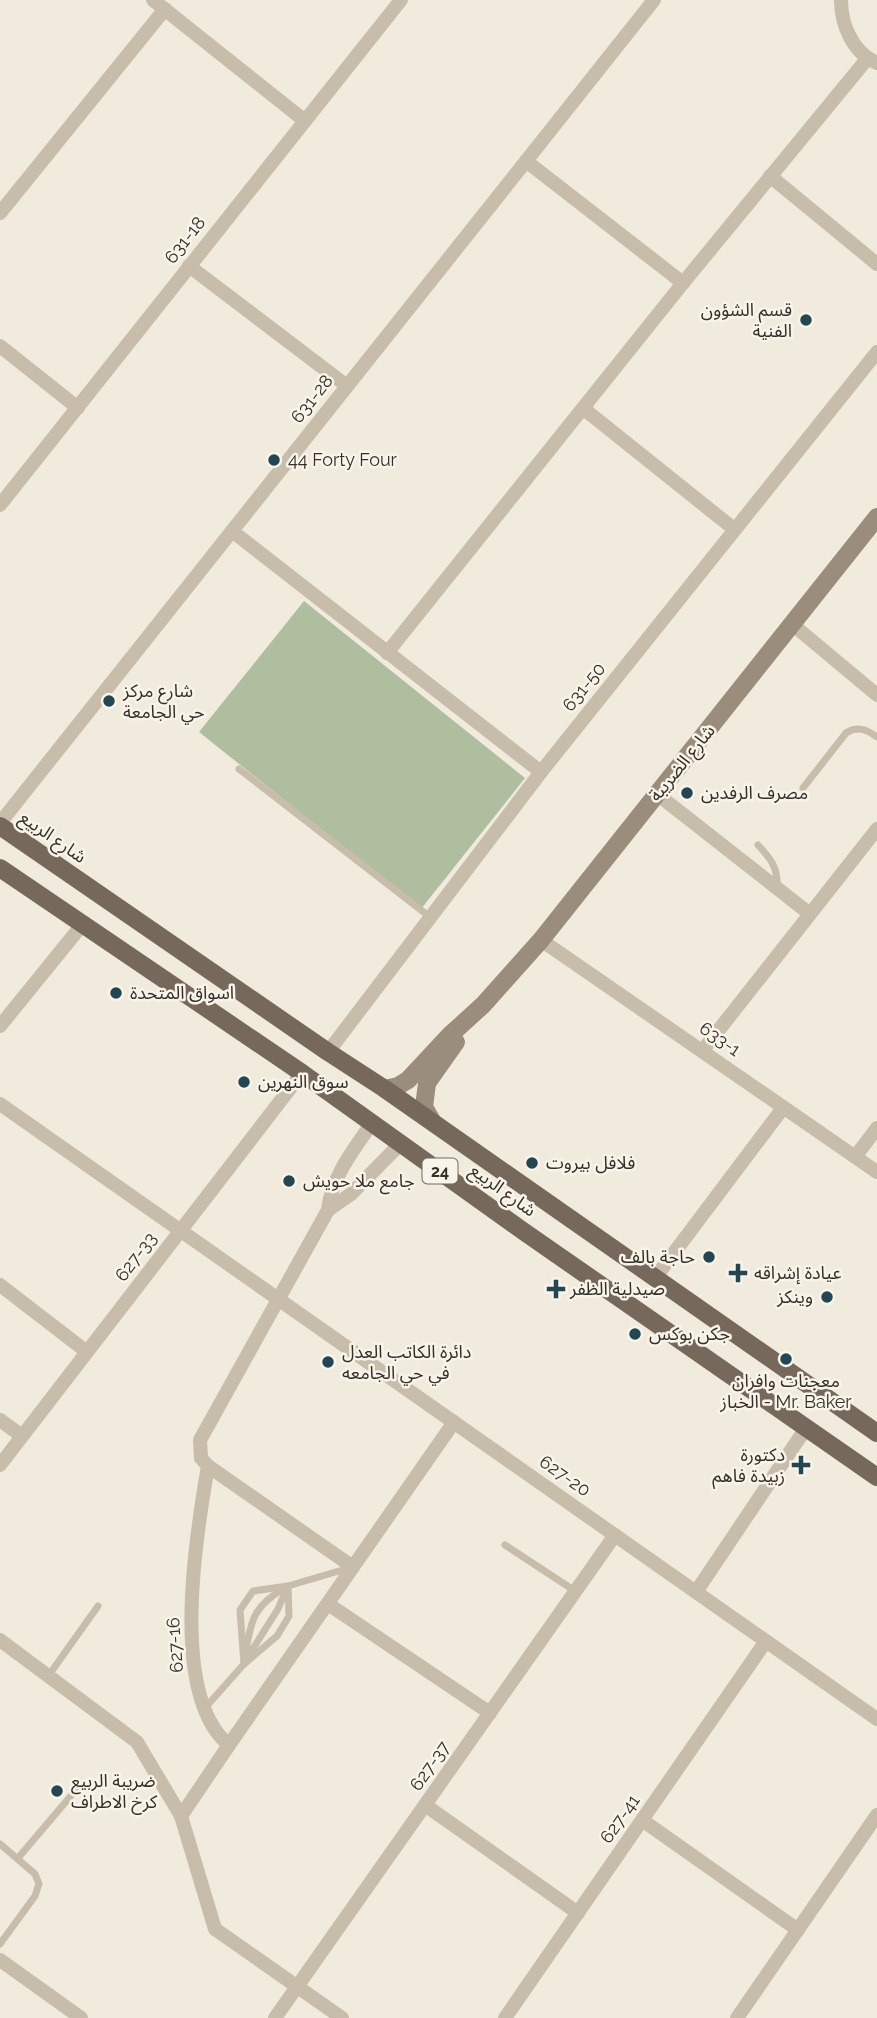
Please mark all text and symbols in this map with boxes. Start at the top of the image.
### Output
street label: 631-18 [160,212,209,267]
place label: قسم الشؤون الفنية [701,299,792,341]
marker: قسم الشؤون الفنية [798,312,814,328]
street label: 631-28 [286,370,337,427]
place label: 44 Forty Four [288,449,398,470]
marker: 44 Forty Four [266,452,282,468]
street label: 631-50 [558,658,610,715]
place label: شارع مركز حي الجامعة [122,680,205,725]
marker: شارع مركز حي الجامعة [101,693,117,709]
street label: شارع الضريبة [644,720,722,808]
place label: مصرف الرفدين [701,782,808,804]
marker: مصرف الرفدين [679,785,695,801]
street label: شارع الربيع [14,806,91,870]
place label: اسواق المتحدة [130,982,234,1004]
marker: اسواق المتحدة [108,985,124,1001]
street label: 633-1 [696,1017,745,1060]
place label: سوق النهرين [258,1071,349,1093]
marker: سوق النهرين [236,1074,252,1090]
place label: فلافل بيروت [546,1152,635,1174]
marker: فلافل بيروت [524,1155,540,1171]
road number: 24 [422,1158,458,1184]
street label: شارع الربيع [464,1159,540,1224]
place label: جامع ملا حويش [303,1170,415,1195]
marker: جامع ملا حويش [281,1173,297,1189]
street label: 627-33 [111,1228,161,1285]
place label: حاجة بالف [621,1246,695,1267]
marker: حاجة بالف [701,1249,717,1265]
place label: عيادة إشراقه [754,1262,842,1285]
marker: عيادة إشراقه [728,1263,748,1283]
place label: صيدلية الظفر [569,1278,665,1300]
marker: صيدلية الظفر [548,1281,564,1297]
place label: وينكز [776,1286,813,1308]
marker: وينكز [819,1289,835,1305]
place label: جكن بوكس [649,1323,730,1345]
marker: جكن بوكس [627,1326,643,1342]
place label: دائرة الكاتب العدل في حي الجامعه [342,1341,471,1386]
marker: معجنات وافران الخباز - Mr. Baker [778,1351,794,1367]
marker: دائرة الكاتب العدل في حي الجامعه [320,1354,336,1370]
place label: معجنات وافران الخباز - Mr. Baker [719,1370,852,1413]
place label: دكتورة زبيدة فاهم [712,1444,785,1489]
street label: 627-20 [536,1451,595,1501]
marker: دكتورة زبيدة فاهم [791,1455,811,1475]
street label: 627-16 [162,1617,187,1673]
street label: 627-37 [405,1737,454,1794]
place label: ضريبة الربيع كرخ الاطراف [71,1770,158,1815]
marker: ضريبة الربيع كرخ الاطراف [49,1783,65,1799]
street label: 627-41 [595,1790,644,1847]

